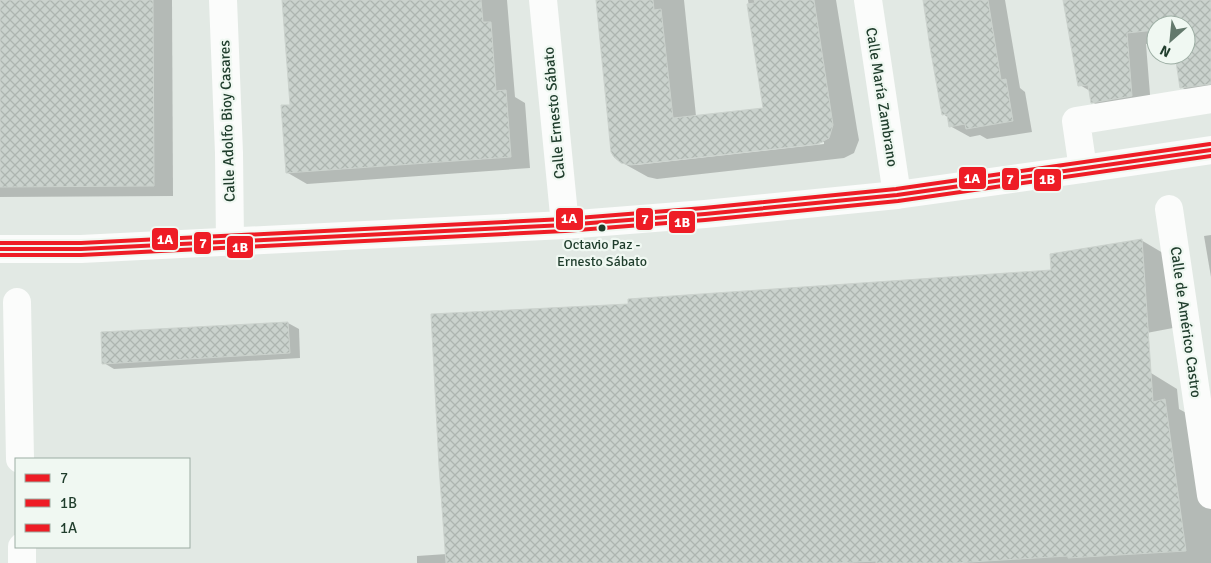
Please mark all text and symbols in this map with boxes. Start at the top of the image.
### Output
north arrow [1146,15,1196,65]
street label: Calle María Zambrano [862,26,902,168]
street label: Calle Adolfo Bioy Casares [215,39,239,202]
text: N [1157,41,1174,61]
street label: Calle Ernesto Sábato [539,46,569,180]
line badge: 1A [958,166,987,190]
line badge: 7 [1001,167,1020,191]
line badge: 1B [1033,168,1062,192]
text: 1A [964,170,980,187]
text: 7 [1006,171,1014,188]
text: 1B [1039,171,1055,188]
line badge: 1A [555,207,584,231]
line badge: 7 [635,207,654,231]
text: 1A [561,210,577,227]
line badge: 1B [668,210,696,234]
text: 7 [641,211,649,228]
text: 1B [674,214,690,231]
marker: Octavio Paz - Ernesto Sábato [597,223,607,233]
line badge: 1A [151,227,179,251]
text: 1A [157,231,173,248]
line badge: 7 [193,231,212,255]
text: 7 [199,235,207,252]
line badge: 1B [226,235,254,259]
place label: Octavio Paz - Ernesto Sábato [557,236,647,270]
text: 1B [232,239,248,256]
street label: Calle de Américo Castro [1166,245,1206,399]
legend [15,458,190,548]
text: 7 [60,469,68,487]
text: 1B [60,494,77,512]
text: 1A [60,519,77,537]

